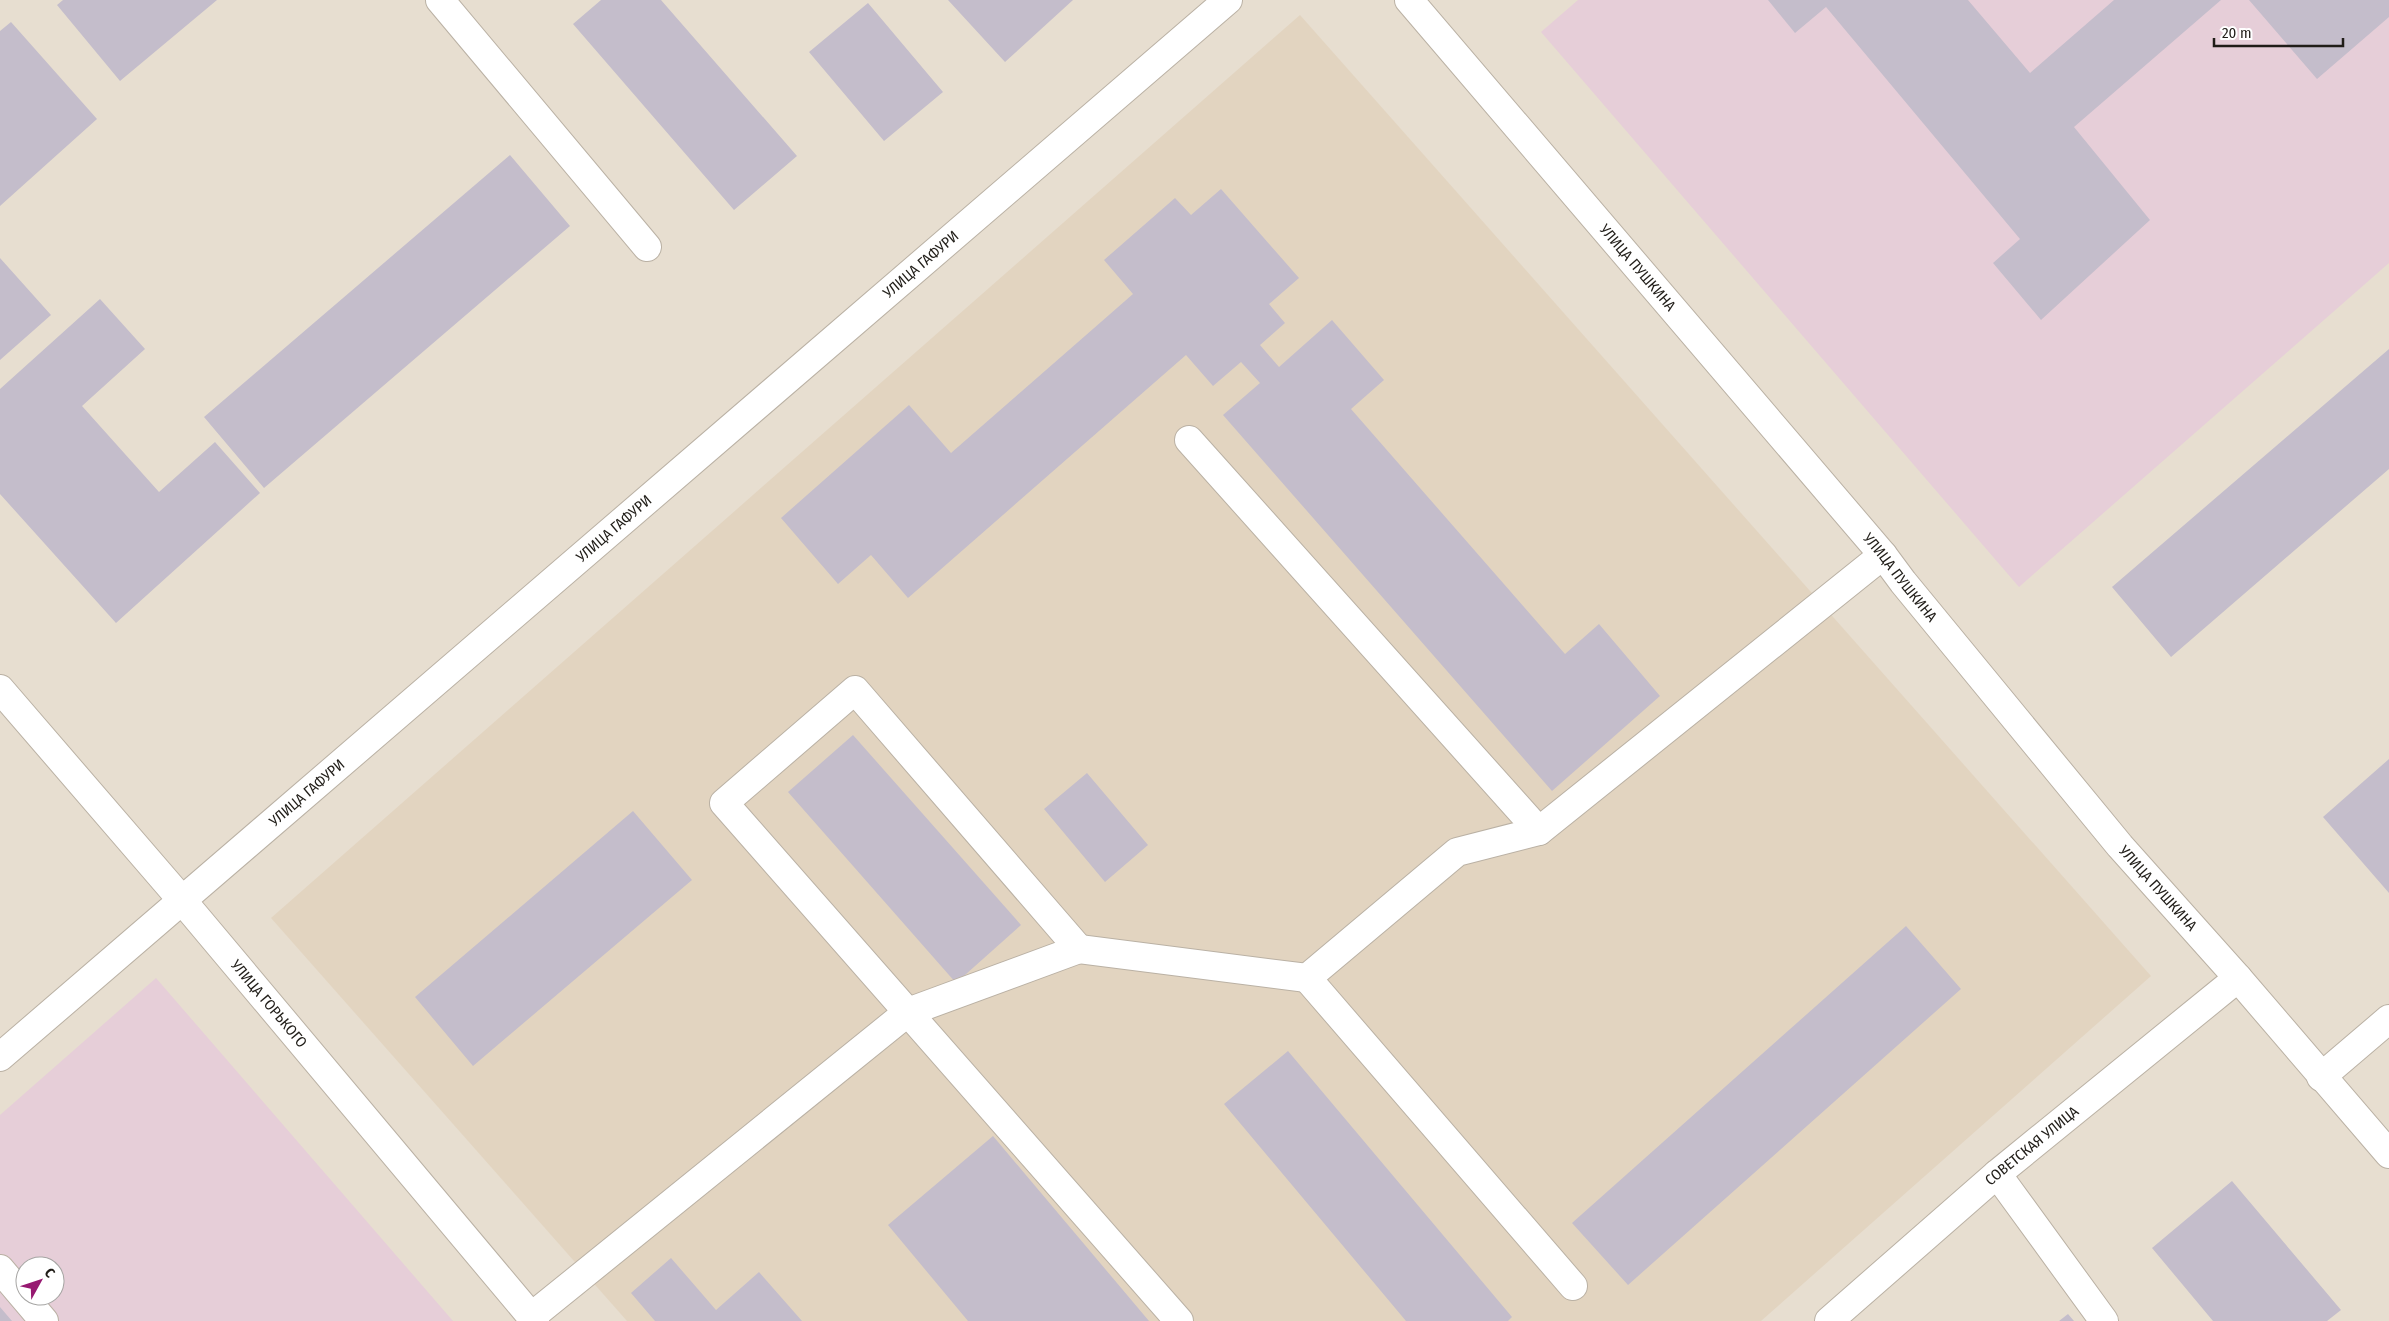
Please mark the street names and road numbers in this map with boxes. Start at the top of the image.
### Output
street label: УЛИЦА ПУШКИНА [1595,220,1680,315]
street label: УЛИЦА ГАФУРИ [879,227,962,302]
street label: УЛИЦА ГАФУРИ [572,491,655,567]
street label: УЛИЦА ПУШКИНА [1859,529,1941,625]
street label: УЛИЦА ГАФУРИ [265,755,348,831]
street label: УЛИЦА ПУШКИНА [2114,841,2201,935]
street label: УЛИЦА ГОРЬКОГО [226,955,311,1051]
street label: СОВЕТСКАЯ УЛИЦА [1981,1102,2082,1189]

